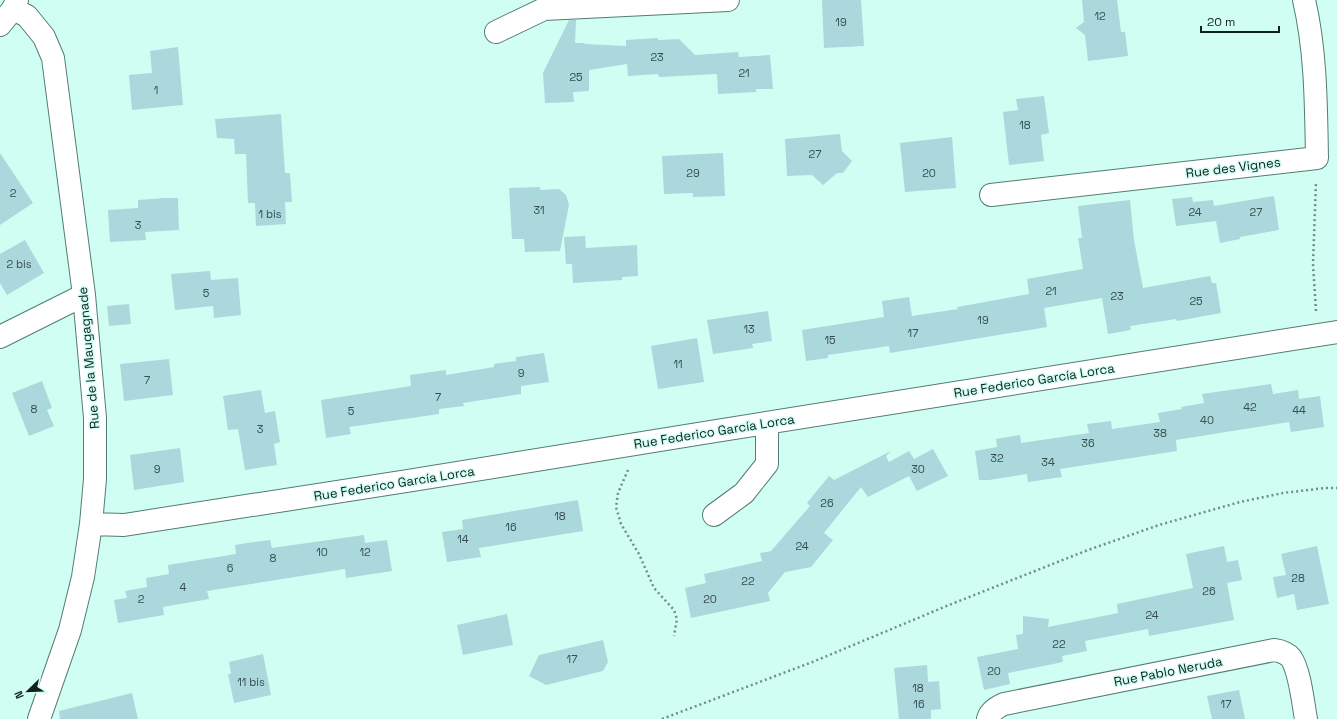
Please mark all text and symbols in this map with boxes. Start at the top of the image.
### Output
scale bar [1201,8,1279,34]
house number: 12 [1094,9,1106,23]
text: 20 m [1207,14,1235,30]
house number: 19 [835,15,847,29]
house number: 23 [650,50,664,64]
house number: 21 [738,66,750,80]
house number: 25 [569,70,583,84]
house number: 1 [154,83,158,97]
house number: 18 [1019,118,1031,132]
house number: 27 [809,147,821,161]
street label: Rue des Vignes [1185,153,1282,182]
house number: 29 [686,166,700,180]
house number: 20 [922,166,936,180]
house number: 2 [10,186,17,200]
house number: 31 [533,203,545,217]
house number: 24 [1188,205,1202,219]
house number: 27 [1250,205,1262,219]
house number: 1 bis [258,207,282,221]
house number: 3 [135,218,142,232]
house number: 2 bis [6,257,32,271]
house number: 21 [1045,284,1057,298]
street label: Rue de la Maugagnade [74,286,103,430]
house number: 5 [203,286,210,300]
house number: 23 [1110,289,1124,303]
house number: 25 [1189,294,1203,308]
house number: 19 [977,313,989,327]
house number: 13 [743,322,755,336]
house number: 17 [908,326,918,340]
house number: 15 [824,333,836,347]
house number: 11 [673,357,683,371]
street label: Rue Federico García Lorca [952,359,1116,402]
house number: 9 [518,366,525,380]
house number: 7 [144,373,150,387]
house number: 7 [435,390,441,404]
house number: 42 [1243,400,1257,414]
house number: 8 [31,402,38,416]
house number: 44 [1292,403,1306,417]
house number: 5 [348,404,355,418]
street label: Rue Federico García Lorca [632,410,796,453]
house number: 40 [1200,413,1214,427]
house number: 3 [257,422,264,436]
house number: 38 [1153,426,1167,440]
house number: 36 [1081,436,1095,450]
house number: 32 [990,451,1004,465]
house number: 34 [1041,455,1055,469]
house number: 9 [154,462,161,476]
street label: Rue Federico García Lorca [312,462,476,505]
house number: 30 [911,462,925,476]
house number: 26 [820,496,834,510]
house number: 18 [554,509,566,523]
house number: 16 [505,520,517,534]
house number: 14 [457,532,469,546]
house number: 24 [795,539,809,553]
house number: 10 [316,545,328,559]
house number: 12 [359,545,371,559]
house number: 8 [270,551,277,565]
house number: 6 [227,561,234,575]
house number: 28 [1291,571,1305,585]
house number: 22 [741,574,755,588]
house number: 4 [180,580,187,594]
house number: 26 [1202,584,1216,598]
house number: 2 [138,592,145,606]
house number: 20 [703,592,717,606]
house number: 24 [1145,608,1159,622]
house number: 22 [1052,637,1066,651]
house number: 17 [567,652,577,666]
street label: Rue Pablo Neruda [1112,653,1224,690]
house number: 20 [987,664,1001,678]
north arrow [8,671,48,711]
house number: 11 bis [237,675,265,689]
house number: 18 [912,681,924,695]
text: N [11,689,27,701]
house number: 16 [913,697,925,711]
house number: 17 [1221,697,1231,711]

